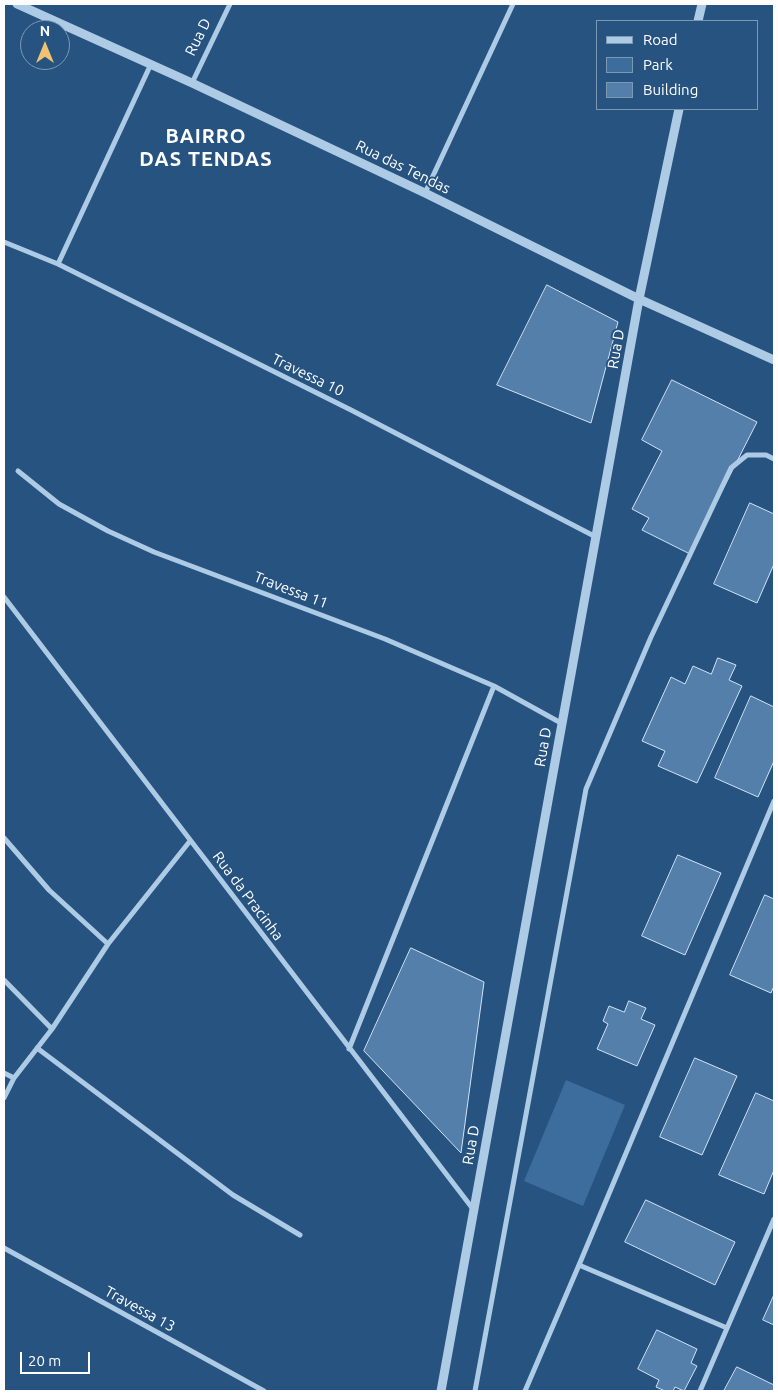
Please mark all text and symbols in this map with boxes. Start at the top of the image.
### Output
street label: Rua D [181,15,215,59]
north arrow [20,20,70,70]
legend [596,20,758,110]
text: N [40,23,50,39]
text: Road [643,31,678,48]
text: Park [643,56,673,73]
text: Building [643,81,698,98]
district label: BAIRRO DAS TENDAS [138,124,274,171]
street label: Rua das Tendas [353,136,453,198]
street label: Rua D [604,328,628,370]
street label: Travessa 10 [269,350,347,400]
street label: Travessa 11 [251,568,331,612]
street label: Rua D [531,726,555,768]
street label: Rua da Pracinha [209,848,287,944]
street label: Rua D [459,1124,483,1166]
street label: Travessa 13 [102,1282,178,1336]
scale bar [22,1342,92,1374]
text: 20 m [28,1352,61,1369]

